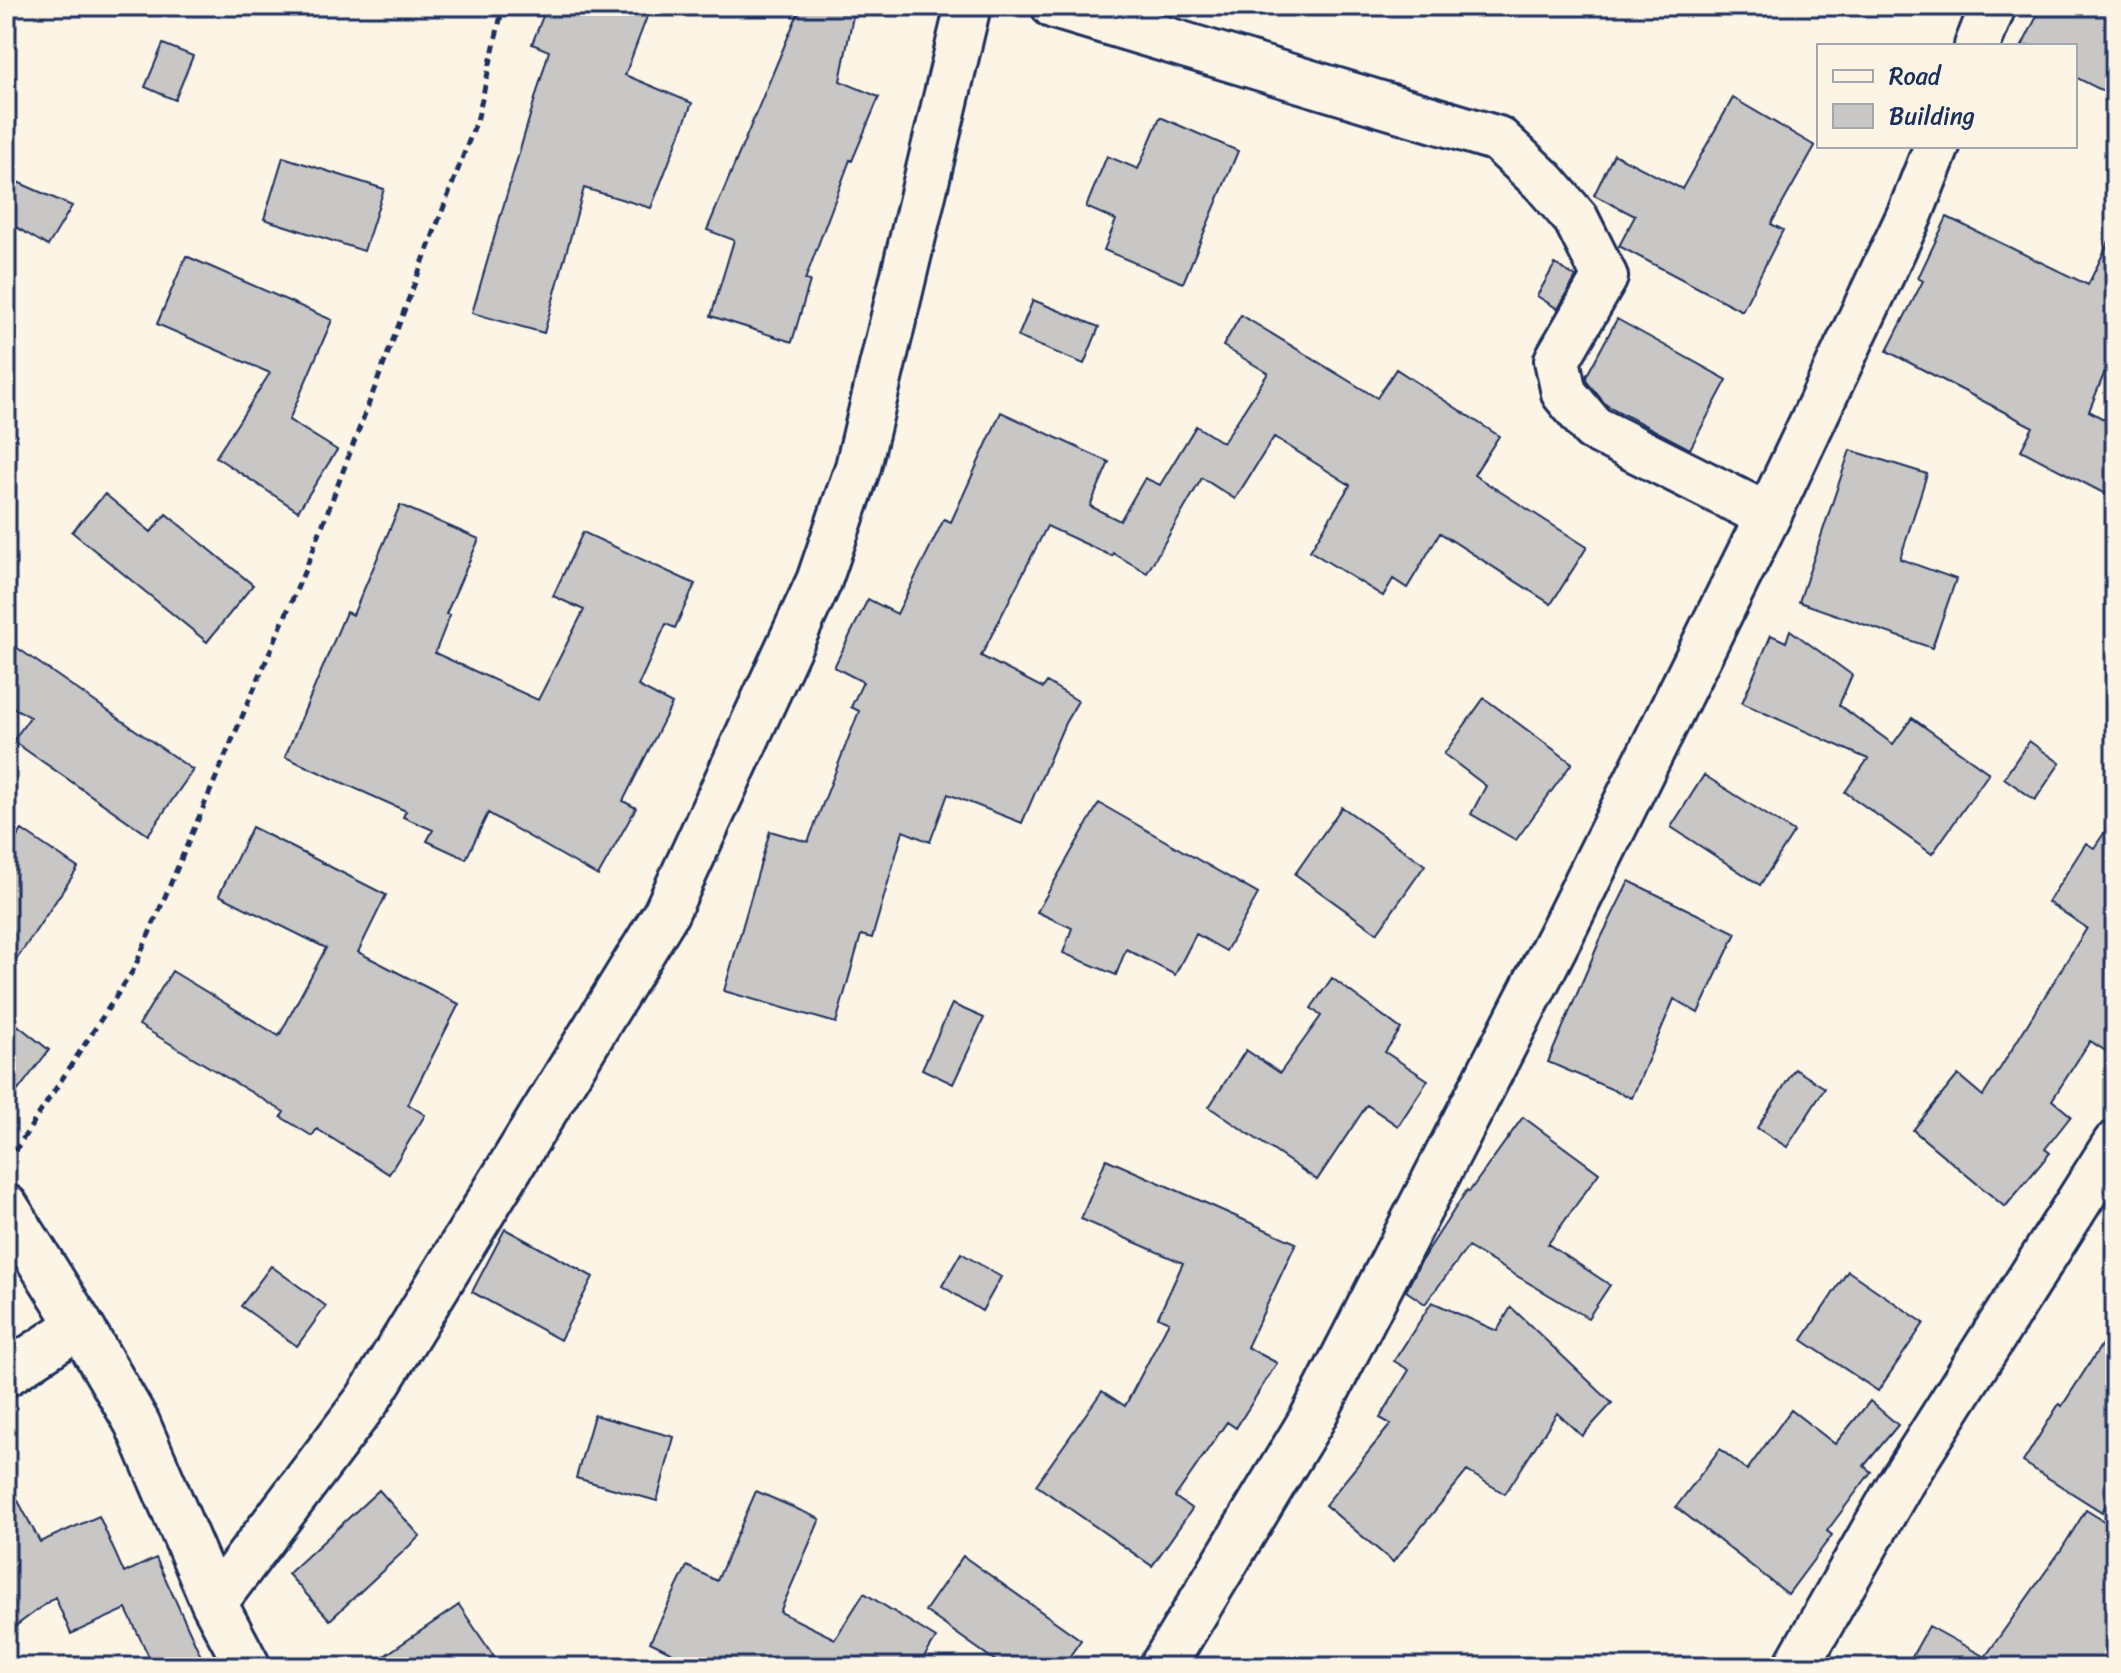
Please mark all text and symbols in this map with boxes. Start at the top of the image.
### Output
legend [1817,44,2077,148]
text: Road [1889,55,1943,97]
text: Building [1889,95,1975,137]

